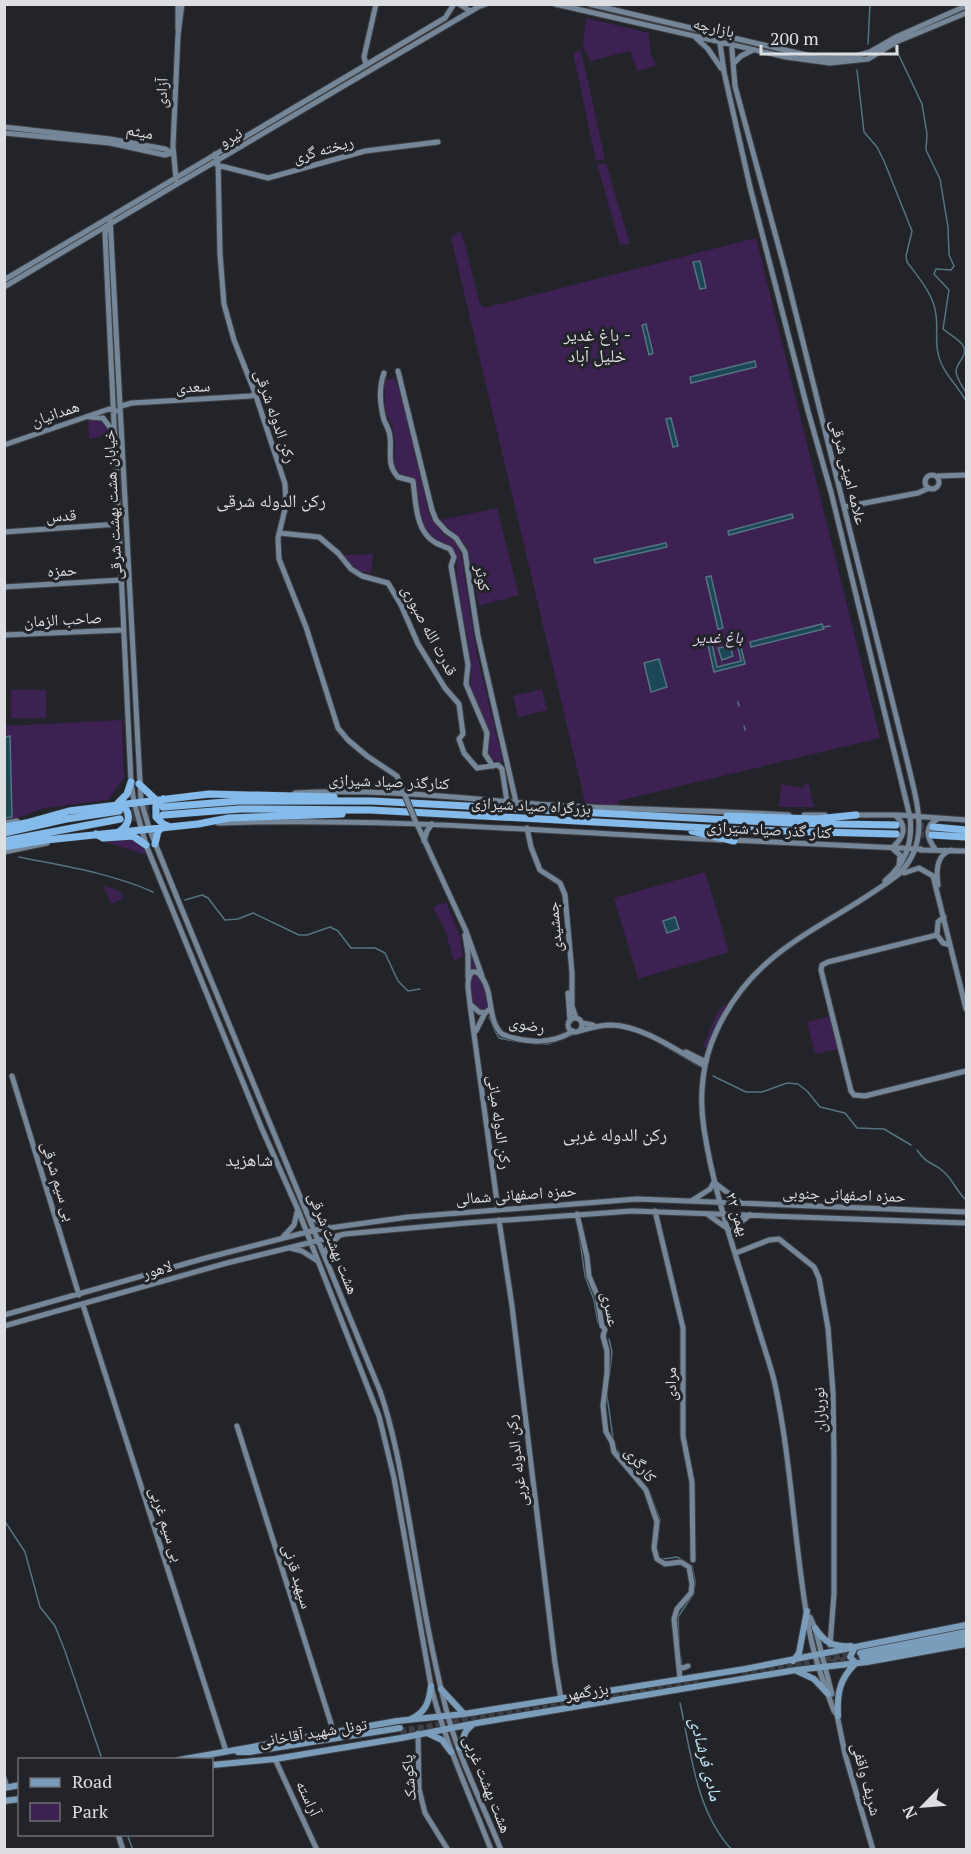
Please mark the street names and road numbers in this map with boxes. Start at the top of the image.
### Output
street label: بازارچه [691,12,737,42]
street label: آزادی [149,76,173,109]
street label: میثم [125,118,155,144]
street label: نیرو [214,121,246,153]
street label: ریخته گری [290,130,356,168]
street label: رکن الدوله شرقی [250,366,302,466]
street label: سعدی [175,374,211,398]
street label: همدانیان [28,395,82,431]
street label: علامه امینی شرقی [825,417,873,527]
street label: خیابان هشت بهشت شرقی [97,429,127,581]
street label: قدس [45,503,77,527]
street label: حمزه [47,558,77,582]
street label: کوثر [470,562,496,593]
street label: قدرت الله صبوری [397,581,463,679]
street label: صاحب الزمان [23,606,103,632]
street label: کنارگذر صیاد شیرازی [328,768,450,794]
street label: بزرگراه صیاد شیرازی [471,791,591,819]
street label: کنار گذر صیاد شیرازی [706,815,832,843]
street label: جمشیدی [541,901,567,953]
street label: رضوی [507,1010,547,1038]
street label: رکن الدوله میانی [482,1073,518,1171]
street label: بی سیم شرقی [36,1138,82,1224]
street label: حمزه اصفهانی شمالی [455,1179,577,1209]
street label: حمزه اصفهانی جنوبی [782,1181,906,1207]
street label: هشت بهشت شرقی [303,1189,365,1297]
street label: ۲۲ بهمن [721,1189,755,1239]
street label: لاهور [139,1254,174,1284]
street label: عسری [597,1290,625,1328]
street label: مرادی [659,1367,681,1401]
street label: نورباران [807,1387,831,1433]
street label: رکن الدوله غربی [499,1414,533,1508]
street label: کارگری [620,1442,662,1487]
street label: بی سیم غربی [145,1484,189,1564]
street label: سپهبد قرنی [278,1541,318,1611]
street label: بزرگمهر [563,1677,610,1705]
street label: تونل شهید آقاخانی [258,1713,369,1751]
street label: هشت بهشت غربی [458,1732,518,1836]
street label: شریف واقفی [847,1740,887,1818]
street label: پاکوشک [395,1754,421,1802]
street label: آراسته [291,1776,327,1820]

